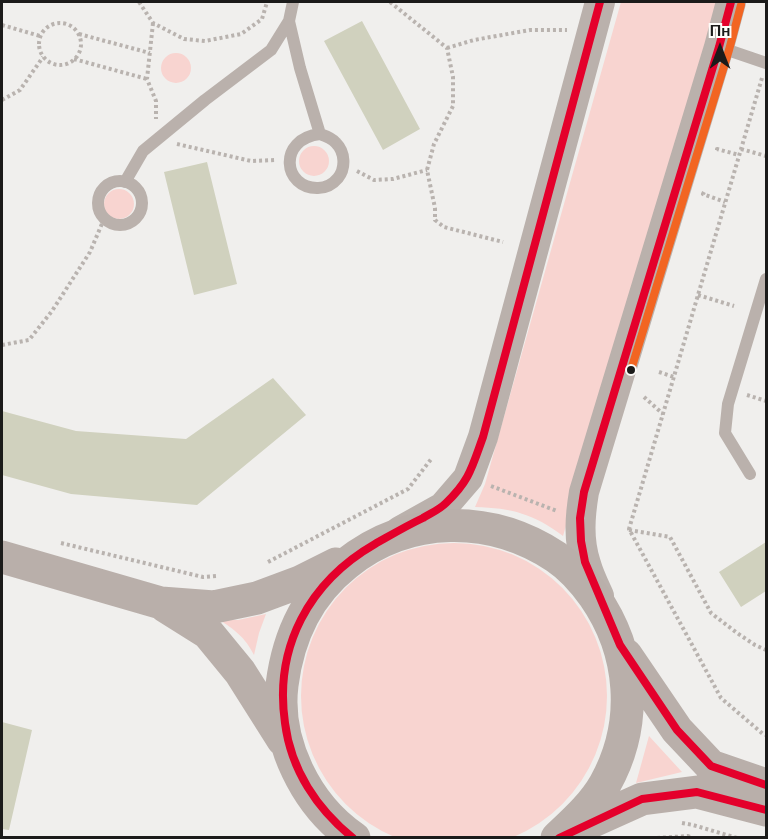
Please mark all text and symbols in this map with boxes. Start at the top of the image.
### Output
north arrow [690,18,750,78]
text: Пн [710,20,730,39]
unlabelled marker [625,364,637,376]

